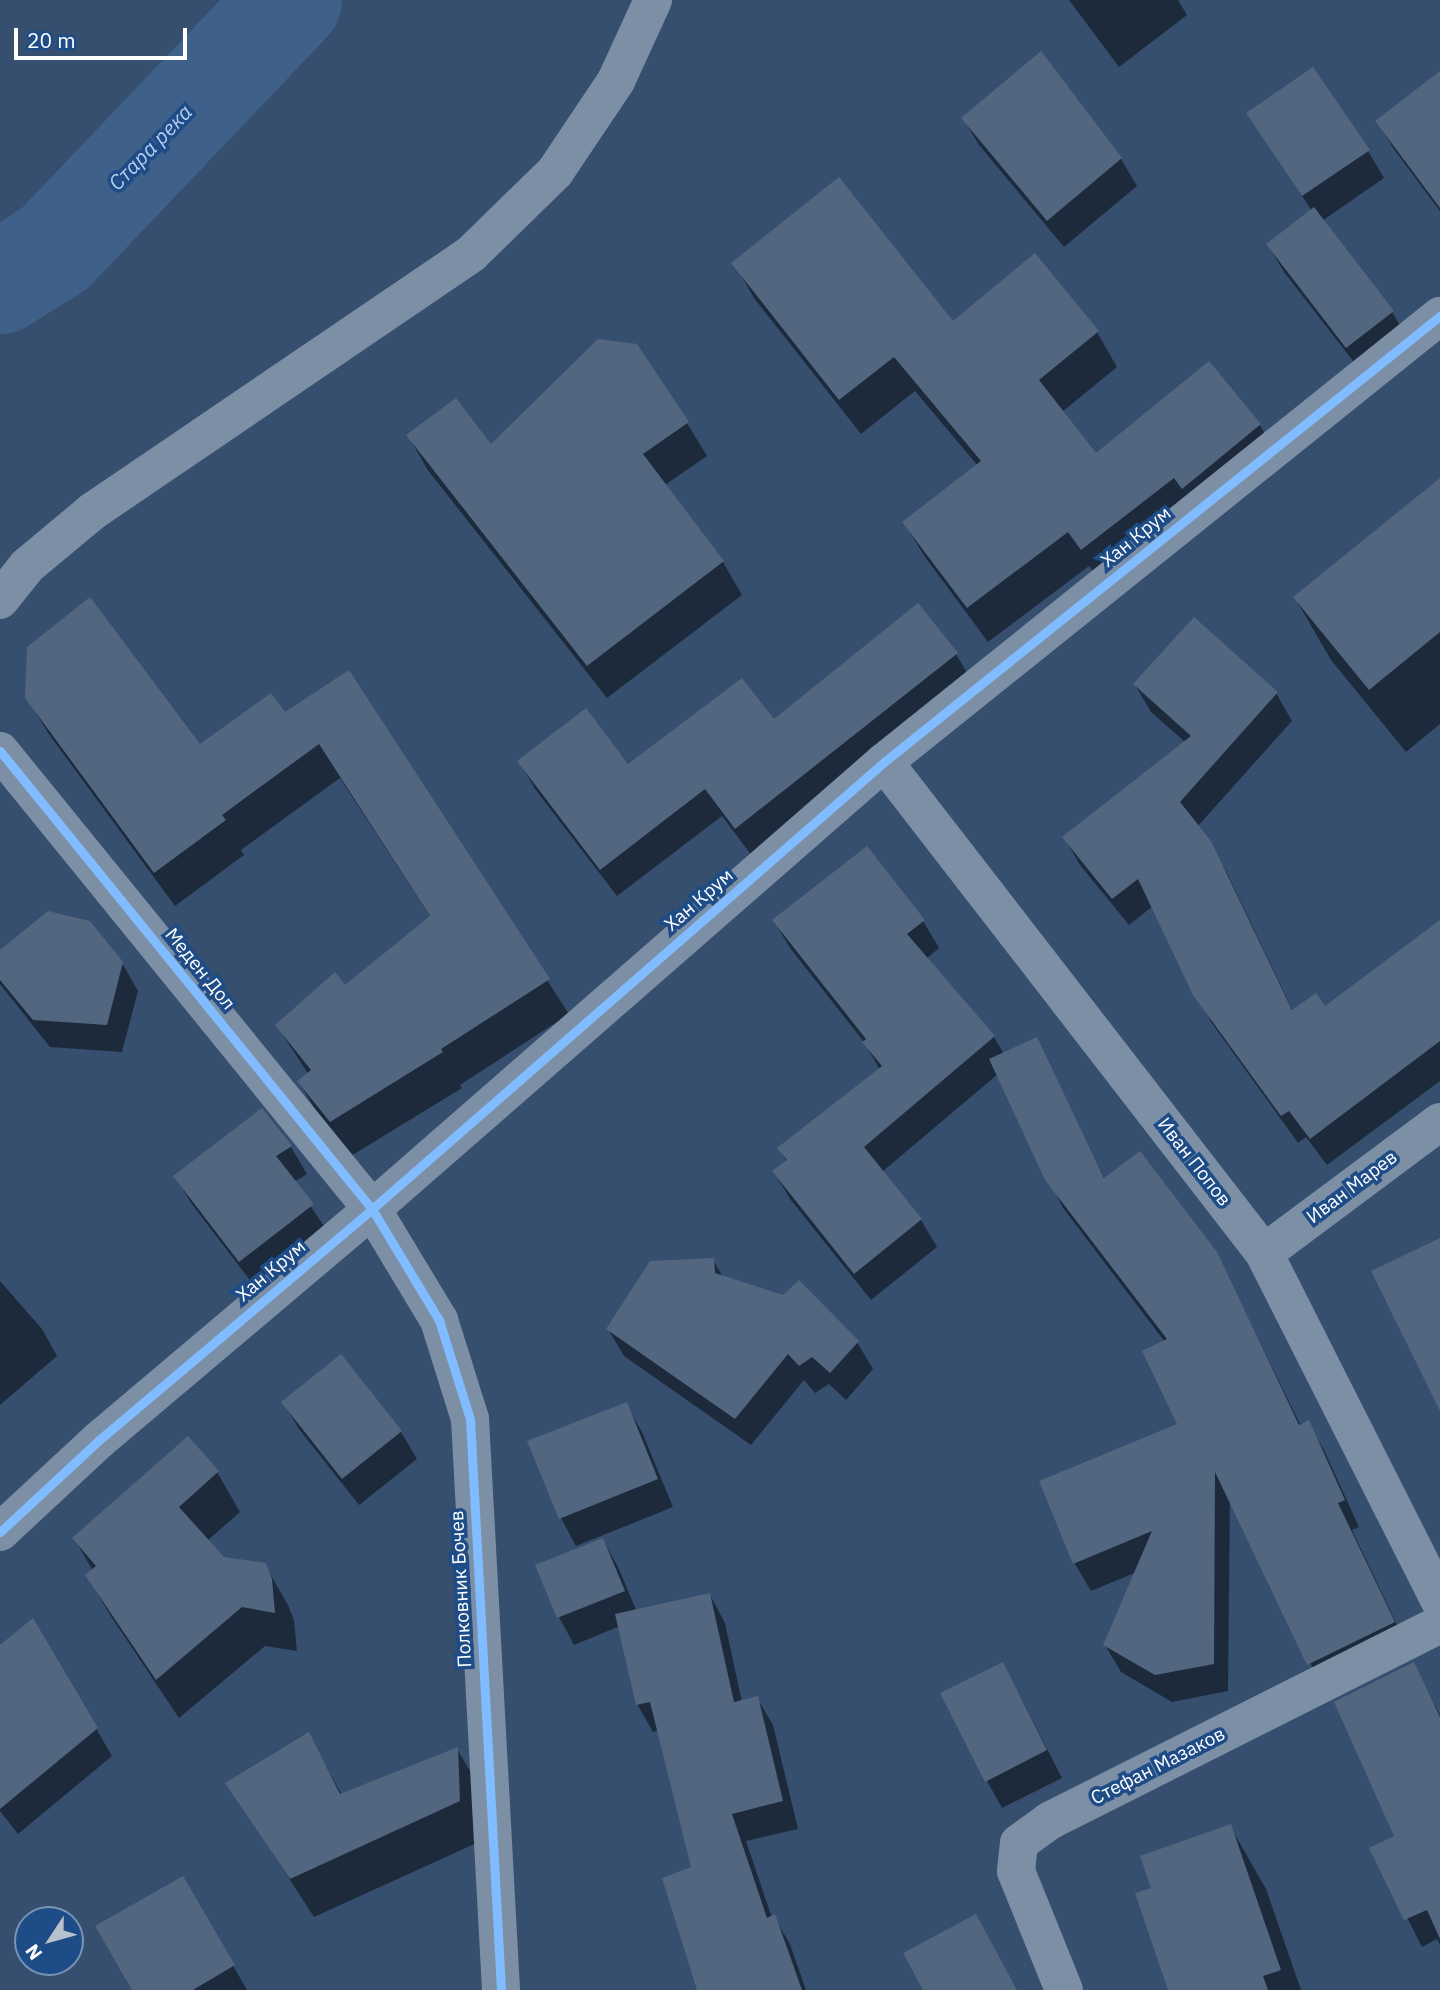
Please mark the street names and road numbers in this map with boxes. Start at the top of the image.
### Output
street label: Хан Крум [1096,502,1176,572]
street label: Хан Крум [660,864,738,936]
street label: Меден Дол [160,924,240,1014]
street label: Иван Попов [1152,1113,1236,1211]
street label: Иван Марев [1302,1146,1402,1228]
street label: Хан Крум [232,1235,310,1307]
street label: Полковник Бочев [446,1510,476,1668]
street label: Стефан Мазаков [1087,1722,1229,1810]

